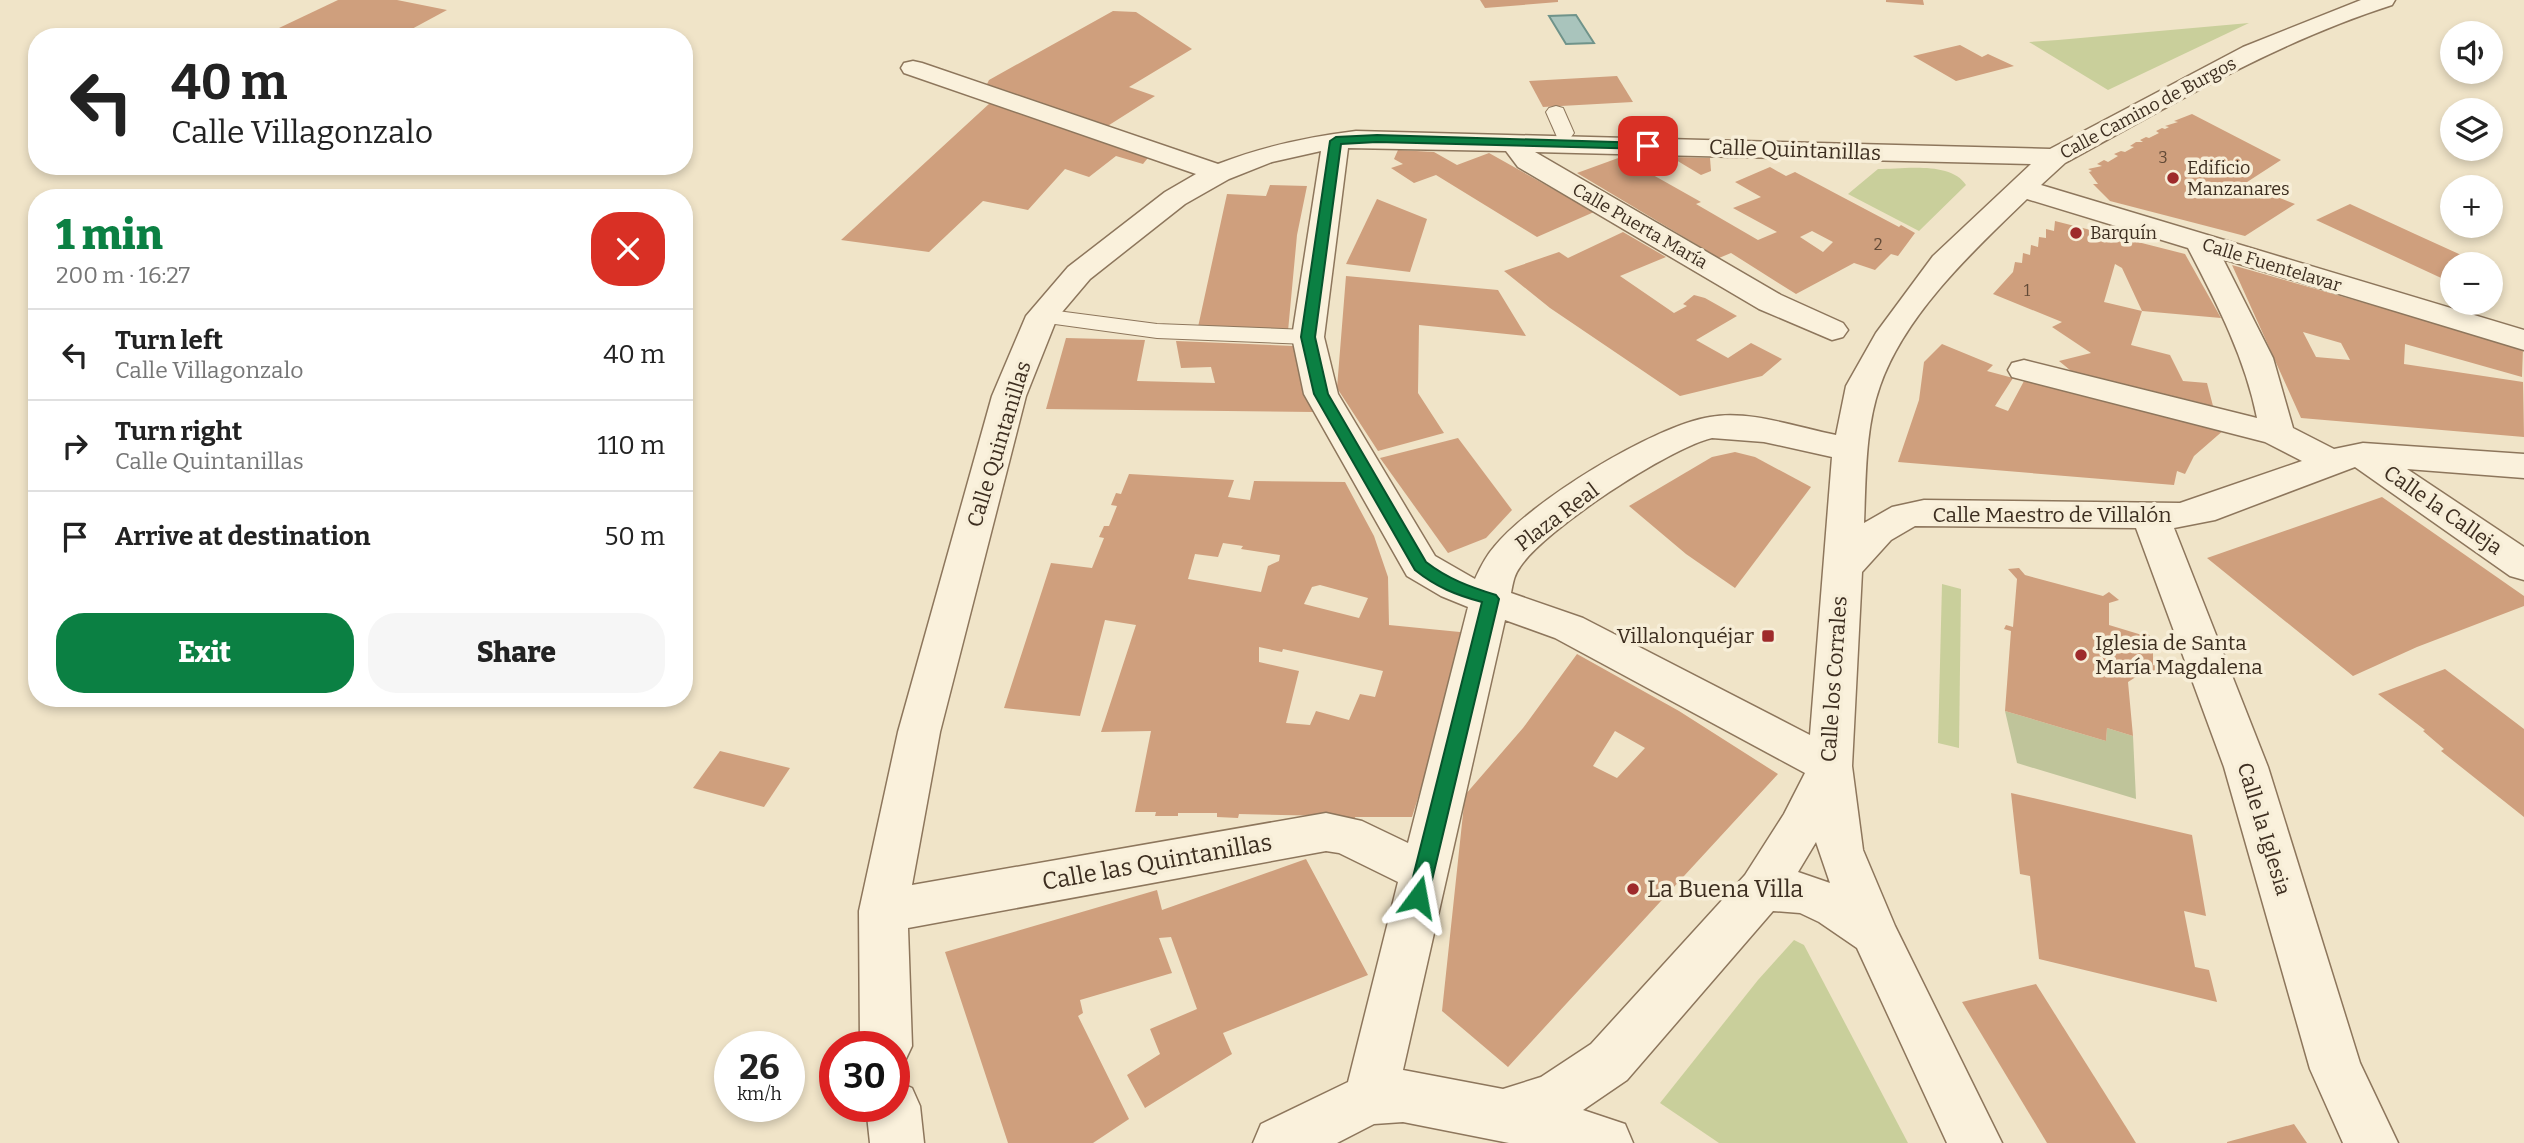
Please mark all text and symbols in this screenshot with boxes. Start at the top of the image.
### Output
map controls [2440,21,2503,315]
button: sound [2440,21,2503,84]
street label: Calle Camino de Burgos [2056,52,2240,164]
text: 40 m [171,53,288,112]
icon: left [56,56,147,147]
button: layers [2440,98,2503,161]
text: Calle Villagonzalo [171,113,433,151]
pin [1618,116,1678,176]
icon: arrive [1629,127,1667,165]
street label: Calle Quintanillas [1708,134,1882,166]
house number: 3 [2158,148,2168,167]
place label: Edificio Manzanares [2187,157,2290,200]
marker: Edificio Manzanares [2165,170,2181,186]
button: + [2440,175,2503,238]
street label: Calle Puerta María [1569,178,1712,274]
text: 1 min [56,210,163,260]
button: close [591,212,665,286]
place label: Barquín [2090,222,2157,244]
marker: Barquín [2068,225,2084,241]
street label: Calle Fuentelavar [2200,233,2344,297]
house number: 2 [1874,235,1882,254]
button: − [2440,252,2503,315]
text: 200 m · 16:27 [56,261,190,289]
house number: 1 [2024,281,2031,300]
text: Turn left [115,325,223,356]
icon: left [56,336,94,374]
text: 40 m [603,339,665,370]
text: Calle Villagonzalo [115,356,303,384]
street label: Calle Quintanillas [961,358,1037,530]
text: Turn right [115,416,242,447]
icon: right [56,427,94,465]
text: 110 m [597,430,665,461]
text: Calle Quintanillas [115,447,304,475]
street label: Calle la Calleja [2379,460,2508,561]
street label: Plaza Real [1510,477,1604,557]
street label: Calle Maestro de Villalón [1932,502,2172,528]
icon: arrive [56,518,94,556]
text: Arrive at destination [115,521,370,552]
text: 50 m [604,521,665,552]
street label: Calle los Corrales [1815,595,1853,763]
button: Exit [56,613,354,693]
button: Share [368,613,665,693]
place label: Villalonquéjar [1617,623,1754,649]
marker: Villalonquéjar [1760,628,1776,644]
place label: Iglesia de Santa María Magdalena [2095,630,2263,680]
marker: Iglesia de Santa María Magdalena [2073,647,2089,663]
street label: Calle la Iglesia [2231,760,2297,899]
street label: Calle las Quintanillas [1040,828,1274,896]
position arrow [1381,860,1455,934]
place label: La Buena Villa [1647,875,1803,903]
marker: La Buena Villa [1625,881,1641,897]
speed limit sign: 30 [819,1031,910,1122]
text: 26 [739,1046,780,1088]
text: km/h [737,1083,782,1105]

